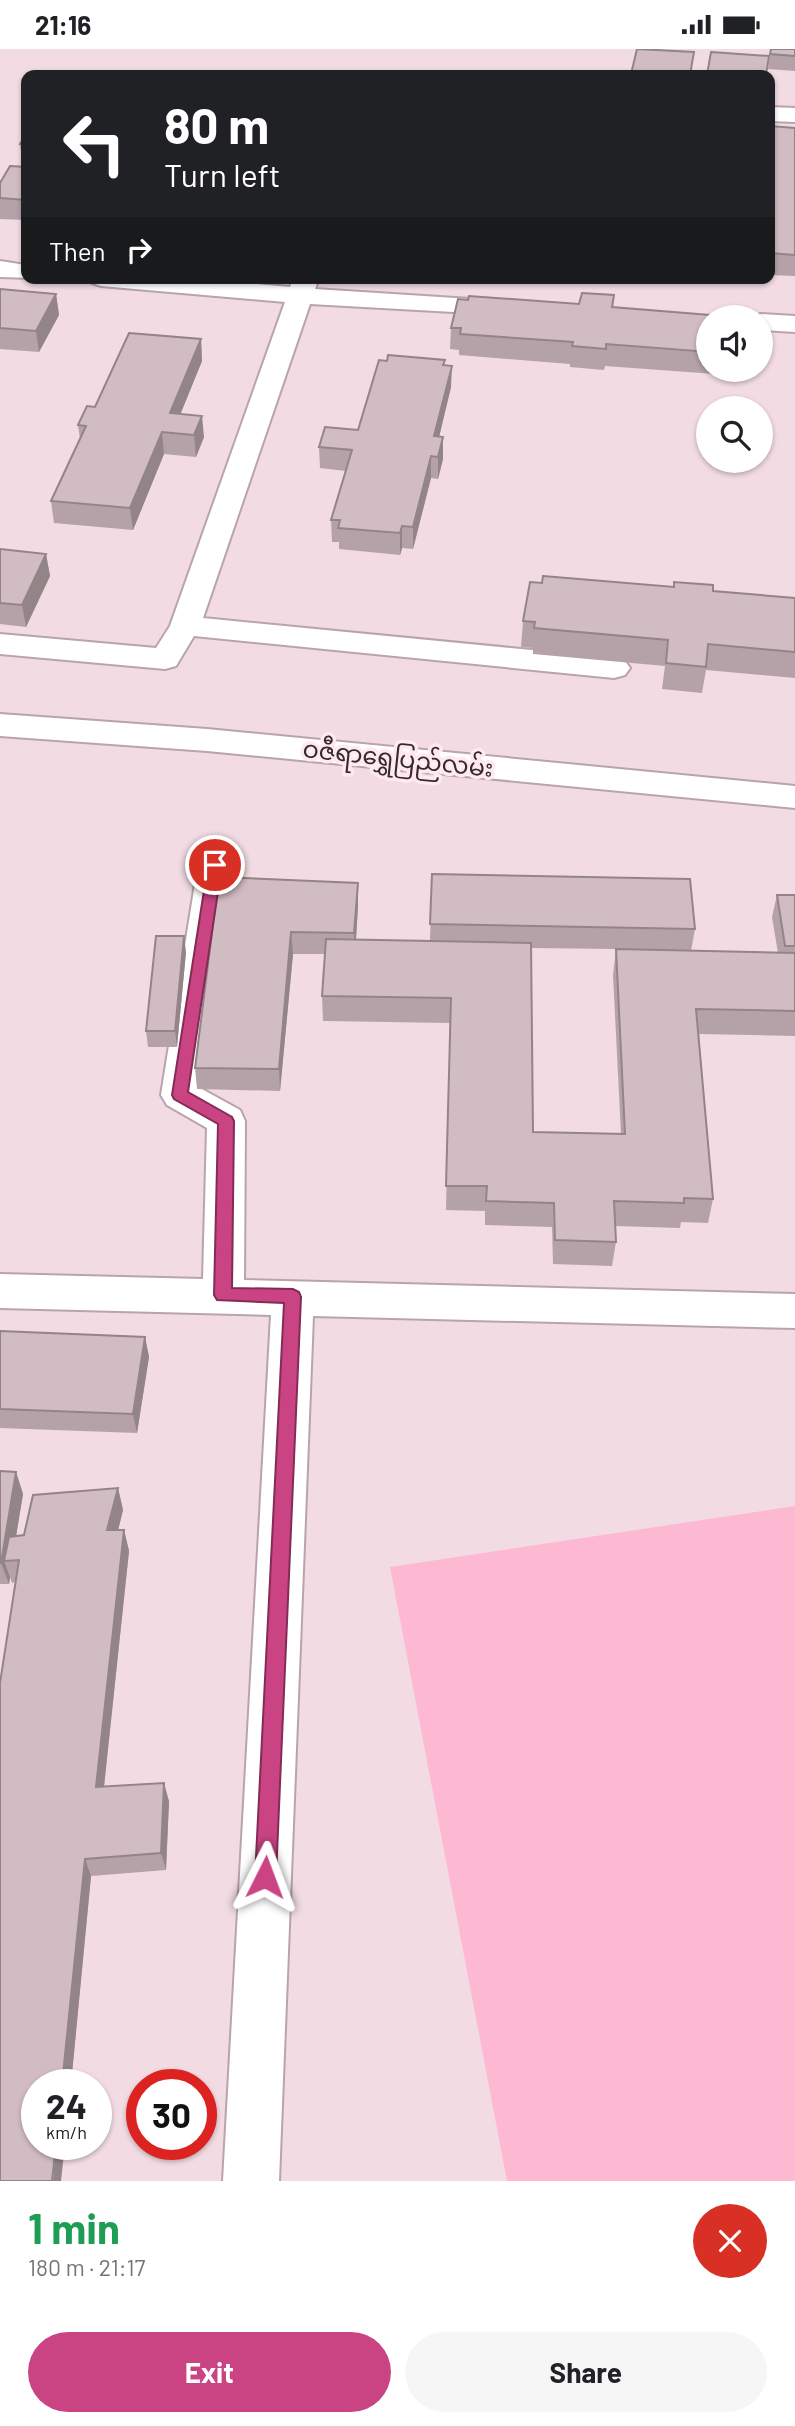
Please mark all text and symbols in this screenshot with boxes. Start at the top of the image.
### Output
text: 21:16 [35,9,91,40]
text: 80 m [164,95,269,154]
icon: left [49,98,140,189]
text: Turn left [164,155,281,193]
icon: right [120,231,158,269]
text: Then [49,235,106,266]
map controls [696,305,773,473]
button: sound [696,305,773,382]
button: search [696,396,773,473]
street label: ဝဇီရာရွှေပြည်လမ်း [301,733,495,788]
pin [185,835,245,895]
icon: arrive [196,846,234,884]
position arrow [228,1840,302,1914]
speed limit sign: 30 [126,2069,217,2160]
text: 24 [46,2084,87,2126]
text: km/h [46,2121,87,2143]
text: 1 min [28,2202,120,2252]
button: close [693,2204,767,2278]
text: 180 m · 21:17 [28,2253,145,2281]
button: Exit [28,2332,391,2412]
button: Share [405,2332,767,2412]

